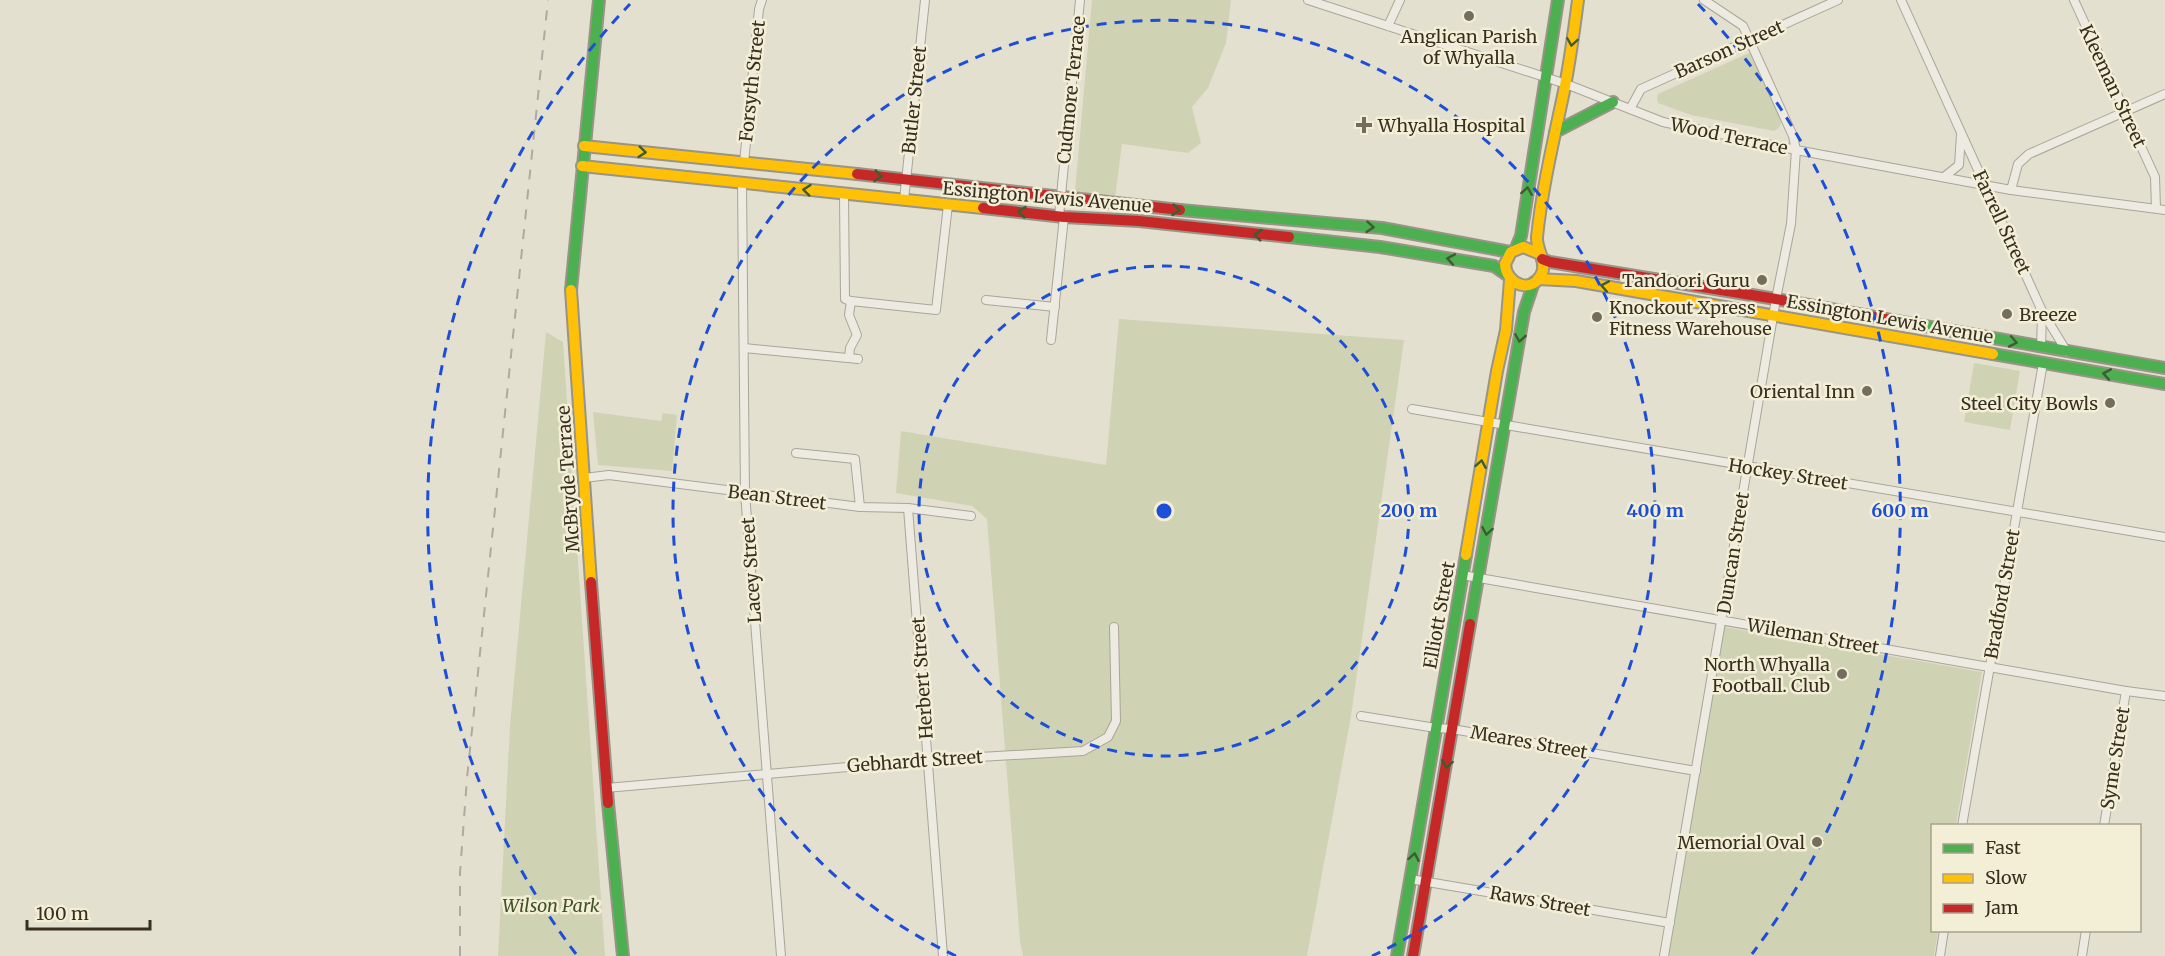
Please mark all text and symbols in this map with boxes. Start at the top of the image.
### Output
marker: Anglican Parish of Whyalla [1462,9,1476,23]
street label: Cudmore Terrace [1052,15,1090,165]
street label: Barson Street [1671,15,1787,83]
street label: Forsyth Street [734,19,770,143]
street label: Kleeman Street [2074,21,2152,151]
place label: Anglican Parish of Whyalla [1400,25,1537,69]
one-way arrow [1566,37,1578,47]
street label: Butler Street [897,45,931,155]
street label: Wood Terrace [1667,112,1790,160]
place label: Whyalla Hospital [1377,114,1526,137]
marker: Whyalla Hospital [1355,116,1373,134]
one-way arrow [637,145,646,158]
street label: Farrell Street [1968,166,2036,278]
one-way arrow [873,169,882,182]
street label: Essington Lewis Avenue [942,176,1152,218]
one-way arrow [803,184,812,197]
one-way arrow [1521,187,1533,196]
one-way arrow [1171,203,1180,215]
one-way arrow [1018,206,1027,219]
one-way arrow [1365,220,1374,233]
one-way arrow [1253,229,1263,242]
one-way arrow [1447,253,1457,266]
place label: Tandoori Guru [1622,269,1750,292]
marker: Tandoori Guru [1755,273,1769,287]
one-way arrow [1600,281,1610,293]
street label: Essington Lewis Avenue [1785,289,1995,349]
place label: Knockout Xpress Fitness Warehouse [1609,296,1772,340]
place label: Breeze [2019,303,2077,326]
marker: Breeze [2000,307,2014,321]
marker: Knockout Xpress Fitness Warehouse [1590,310,1604,324]
one-way arrow [1514,334,1526,343]
one-way arrow [2008,335,2018,348]
one-way arrow [2103,368,2113,381]
place label: Oriental Inn [1750,380,1855,403]
marker: Oriental Inn [1860,384,1874,398]
place label: Steel City Bowls [1960,392,2098,415]
marker: Steel City Bowls [2103,396,2117,410]
street label: McBryde Terrace [551,405,585,553]
street label: Hockey Street [1727,453,1849,495]
one-way arrow [1474,459,1487,469]
street label: Bean Street [726,480,828,514]
street label: Duncan Street [1712,490,1754,616]
text: 200 m [1381,499,1437,522]
text: 400 m [1626,499,1684,522]
text: 600 m [1871,499,1929,522]
centre of rings [1154,501,1174,521]
street label: Lacey Street [736,516,766,624]
one-way arrow [1481,525,1494,535]
street label: Bradford Street [1979,527,2025,661]
street label: Elliott Street [1418,559,1460,671]
street label: Wileman Street [1744,613,1881,659]
street label: Herbert Street [906,616,938,740]
place label: North Whyalla Football. Club [1704,653,1830,697]
marker: North Whyalla Football. Club [1835,667,1849,681]
street label: Syme Street [2096,705,2134,811]
street label: Meares Street [1469,720,1589,764]
street label: Gebhardt Street [846,745,984,777]
one-way arrow [1441,760,1453,769]
legend [1931,824,2141,932]
place label: Memorial Oval [1677,831,1805,854]
marker: Memorial Oval [1810,835,1824,849]
text: Fast [1985,836,2021,859]
one-way arrow [1407,852,1420,862]
text: Slow [1985,866,2028,889]
street label: Raws Street [1488,881,1592,921]
scale bar [27,893,150,931]
park label: Wilson Park [502,894,600,917]
text: Jam [1984,896,2019,919]
text: 100 m [36,902,89,925]

